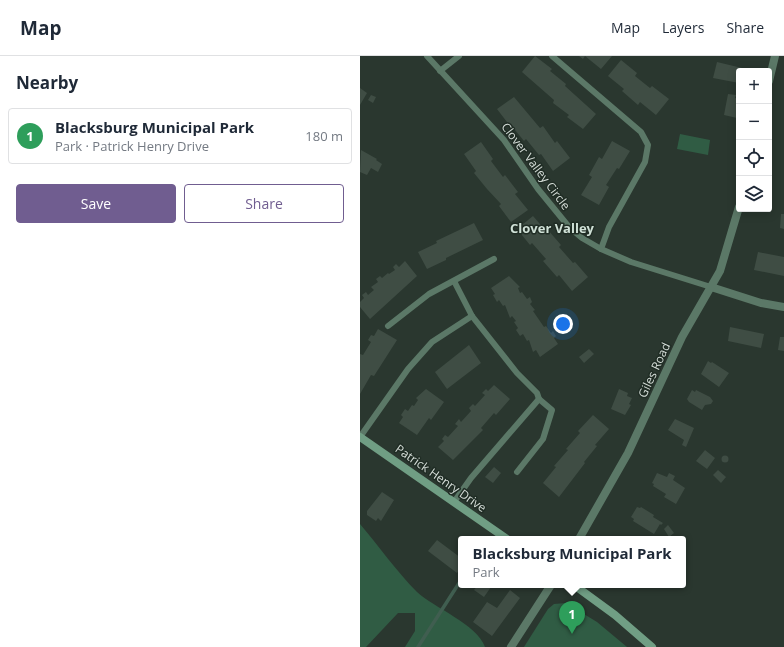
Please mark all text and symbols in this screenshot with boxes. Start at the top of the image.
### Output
text: Map [20,15,61,41]
text: Map [611,18,640,37]
text: Layers [662,18,704,37]
text: Share [726,18,764,37]
map controls [736,68,772,212]
button: + [736,68,772,104]
text: Nearby [16,71,78,94]
button: − [736,104,772,140]
text: Blacksburg Municipal Park [55,117,254,137]
street label: Clover Valley Circle [498,119,575,213]
text: 1 [26,127,34,145]
text: 180 m [305,127,343,145]
text: Park · Patrick Henry Drive [55,137,209,155]
button: locate [736,140,772,176]
button: layers [736,176,772,212]
button: Save [16,184,176,223]
button: Share [184,184,344,223]
district label: Clover Valley [510,219,595,237]
your location [553,314,573,334]
street label: Giles Road [634,340,674,400]
street label: Patrick Henry Drive [392,440,490,516]
popup [458,536,686,588]
text: Blacksburg Municipal Park [472,543,672,563]
text: Park [472,563,500,581]
pin: 1 [559,601,585,634]

